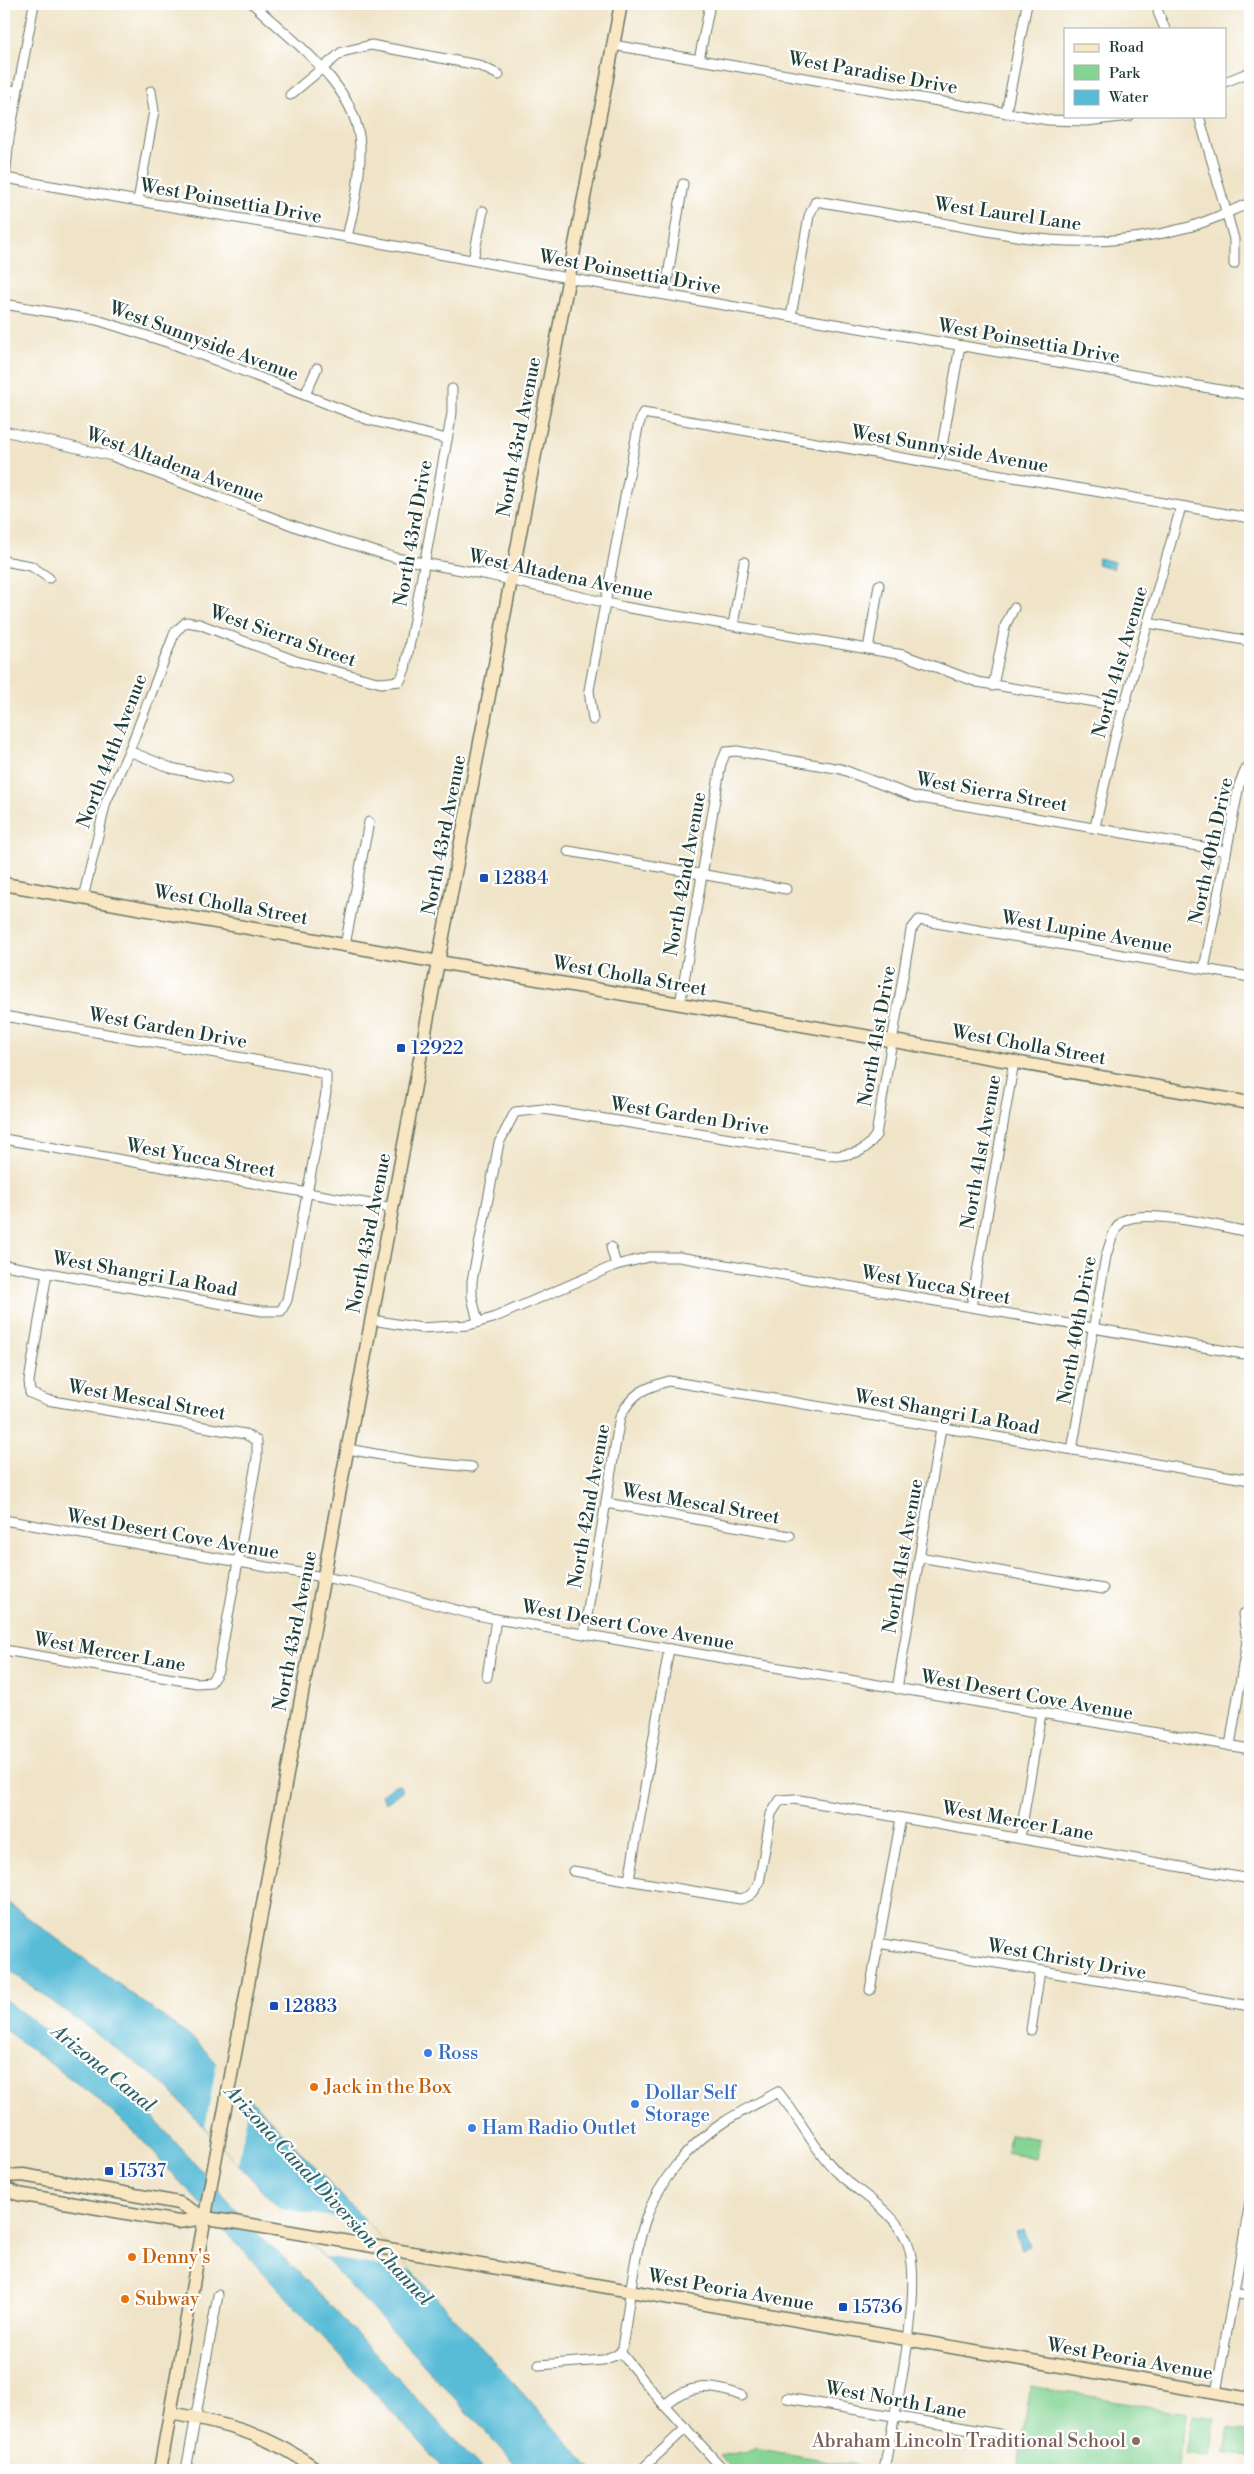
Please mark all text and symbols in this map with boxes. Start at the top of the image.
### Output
legend [1064,28,1226,118]
text: Road [1109,38,1144,57]
street label: West Paradise Drive [786,46,959,100]
text: Park [1109,64,1141,83]
text: Water [1108,88,1149,107]
street label: West Poinsettia Drive [137,173,324,229]
street label: West Laurel Lane [932,192,1083,236]
street label: West Poinsettia Drive [536,244,723,300]
street label: West Sunnyside Avenue [105,295,302,386]
street label: West Poinsettia Drive [935,313,1122,369]
street label: North 43rd Avenue [492,355,546,519]
street label: West Sunnyside Avenue [849,420,1050,478]
street label: West Altadena Avenue [82,421,267,508]
street label: North 43rd Drive [388,458,438,608]
street label: West Altadena Avenue [466,544,655,606]
street label: North 41st Avenue [1087,583,1153,741]
street label: West Sierra Street [206,599,360,672]
street label: North 44th Avenue [72,670,152,832]
street label: North 43rd Avenue [417,753,471,917]
street label: West Sierra Street [913,767,1070,817]
street label: North 40th Drive [1184,775,1238,927]
street label: North 42nd Avenue [659,790,711,958]
place label: 12884 [494,866,548,890]
marker: 12884 [478,872,490,884]
street label: West Cholla Street [151,879,310,930]
street label: West Lupine Avenue [999,905,1174,959]
street label: West Cholla Street [550,950,709,1001]
street label: North 41st Drive [853,964,901,1108]
street label: West Garden Drive [86,1002,249,1054]
street label: West Cholla Street [949,1019,1108,1070]
place label: 12922 [411,1036,464,1060]
marker: 12922 [395,1042,407,1054]
street label: North 41st Avenue [956,1073,1006,1231]
street label: West Garden Drive [608,1091,771,1140]
street label: West Yucca Street [124,1133,278,1183]
street label: North 43rd Avenue [342,1151,396,1315]
street label: West Shangri La Road [50,1246,239,1302]
street label: North 40th Drive [1052,1254,1102,1406]
street label: West Yucca Street [859,1260,1013,1310]
street label: West Mescal Street [65,1374,228,1426]
street label: West Shangri La Road [852,1384,1041,1440]
street label: North 42nd Avenue [563,1422,615,1590]
street label: North 41st Avenue [878,1477,928,1635]
street label: West Mescal Street [619,1478,782,1530]
street label: West Desert Cove Avenue [64,1503,281,1564]
street label: North 43rd Avenue [268,1549,322,1713]
street label: West Desert Cove Avenue [519,1594,736,1655]
street label: West Mercer Lane [31,1627,188,1677]
street label: West Desert Cove Avenue [918,1664,1135,1725]
street label: West Mercer Lane [939,1796,1096,1846]
street label: West Christy Drive [985,1933,1148,1985]
place label: 12883 [284,1994,337,2018]
marker: 12883 [268,2000,280,2012]
water label: Arizona Canal [44,2018,160,2119]
place label: Ross [438,2041,478,2065]
marker: Ross [422,2047,434,2059]
place label: Jack in the Box [323,2075,452,2099]
water label: Arizona Canal Diversion Channel [217,2079,438,2312]
marker: Jack in the Box [308,2081,320,2093]
place label: Dollar Self Storage [645,2081,738,2127]
marker: Dollar Self Storage [629,2098,641,2110]
place label: Ham Radio Outlet [482,2116,637,2140]
marker: Ham Radio Outlet [466,2122,478,2134]
place label: 15737 [119,2159,167,2183]
marker: 15737 [103,2165,115,2177]
place label: Denny's [142,2245,211,2269]
marker: Denny's [126,2251,138,2263]
street label: West Peoria Avenue [645,2263,816,2316]
place label: Subway [135,2287,200,2311]
marker: Subway [119,2293,131,2305]
place label: 15736 [853,2295,902,2319]
marker: 15736 [837,2301,849,2313]
street label: West Peoria Avenue [1044,2332,1215,2385]
street label: West North Lane [822,2376,969,2424]
place label: Abraham Lincoln Traditional School [811,2429,1126,2453]
marker: Abraham Lincoln Traditional School [1130,2435,1142,2447]

